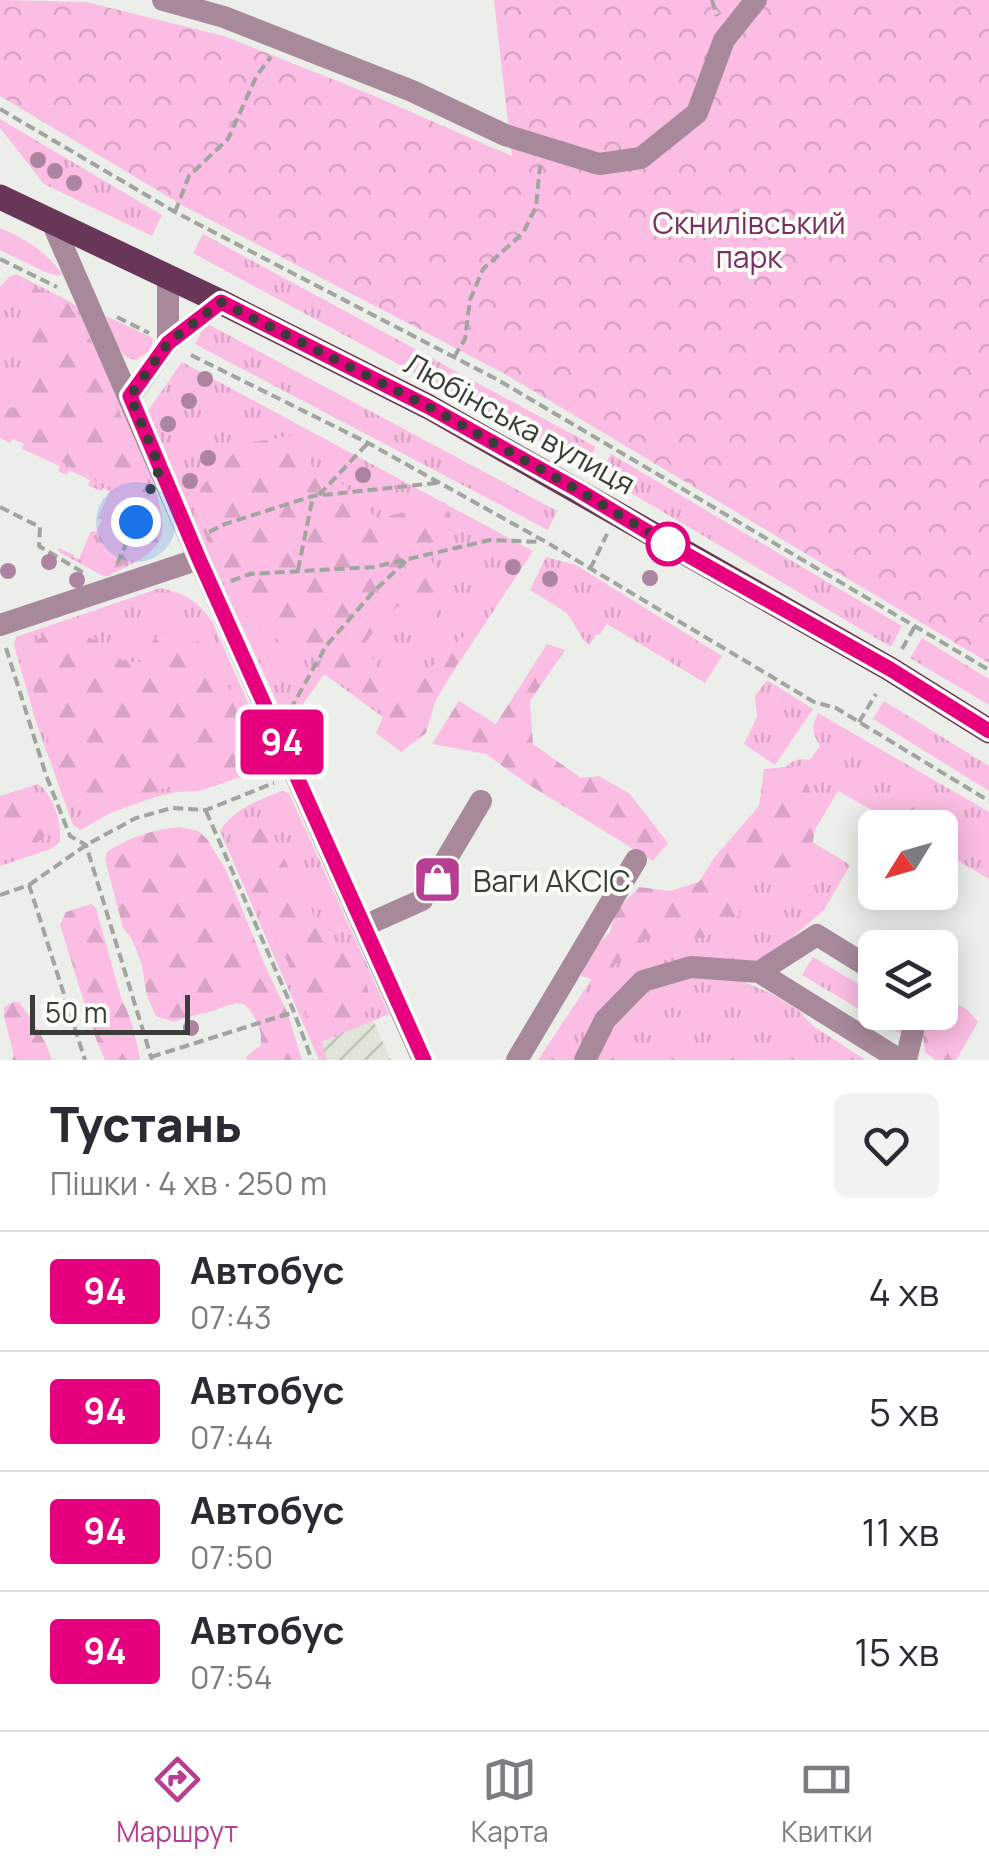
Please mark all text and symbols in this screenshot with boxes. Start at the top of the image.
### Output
park label: Скнилівський парк [652,202,846,277]
street label: Любінська вулиця [397,343,643,503]
your location [111,497,161,547]
unlabelled marker [647,523,689,565]
line badge: 94 [237,710,327,774]
text: 94 [260,718,304,766]
north arrow [858,810,958,910]
map controls [858,810,958,1030]
shop icon: Ваги АКСІС [412,854,464,906]
place label: Ваги АКСІС [473,860,631,901]
button: layers [858,930,958,1030]
scale bar [30,990,190,1034]
text: 50 m [45,993,108,1031]
text: Тустань [50,1091,242,1156]
button: heart [834,1093,939,1198]
text: Пішки · 4 хв · 250 m [50,1161,327,1205]
text: Автобус [190,1243,344,1295]
text: 4 хв [869,1265,939,1317]
text: 94 [83,1267,127,1315]
text: 07:43 [190,1295,272,1339]
text: Автобус [190,1363,344,1415]
text: 5 хв [869,1385,939,1437]
text: 94 [83,1387,127,1435]
text: 07:44 [190,1415,273,1459]
text: Автобус [190,1483,344,1535]
text: 11 хв [861,1505,939,1557]
text: 94 [83,1507,127,1555]
text: 07:50 [190,1535,273,1579]
text: Автобус [190,1603,344,1655]
text: 15 хв [854,1625,939,1677]
text: 94 [83,1627,127,1675]
text: 07:54 [190,1655,273,1699]
tab: Маршрут [116,1752,238,1850]
tab: Карта [471,1752,549,1850]
tab: Квитки [781,1752,873,1850]

